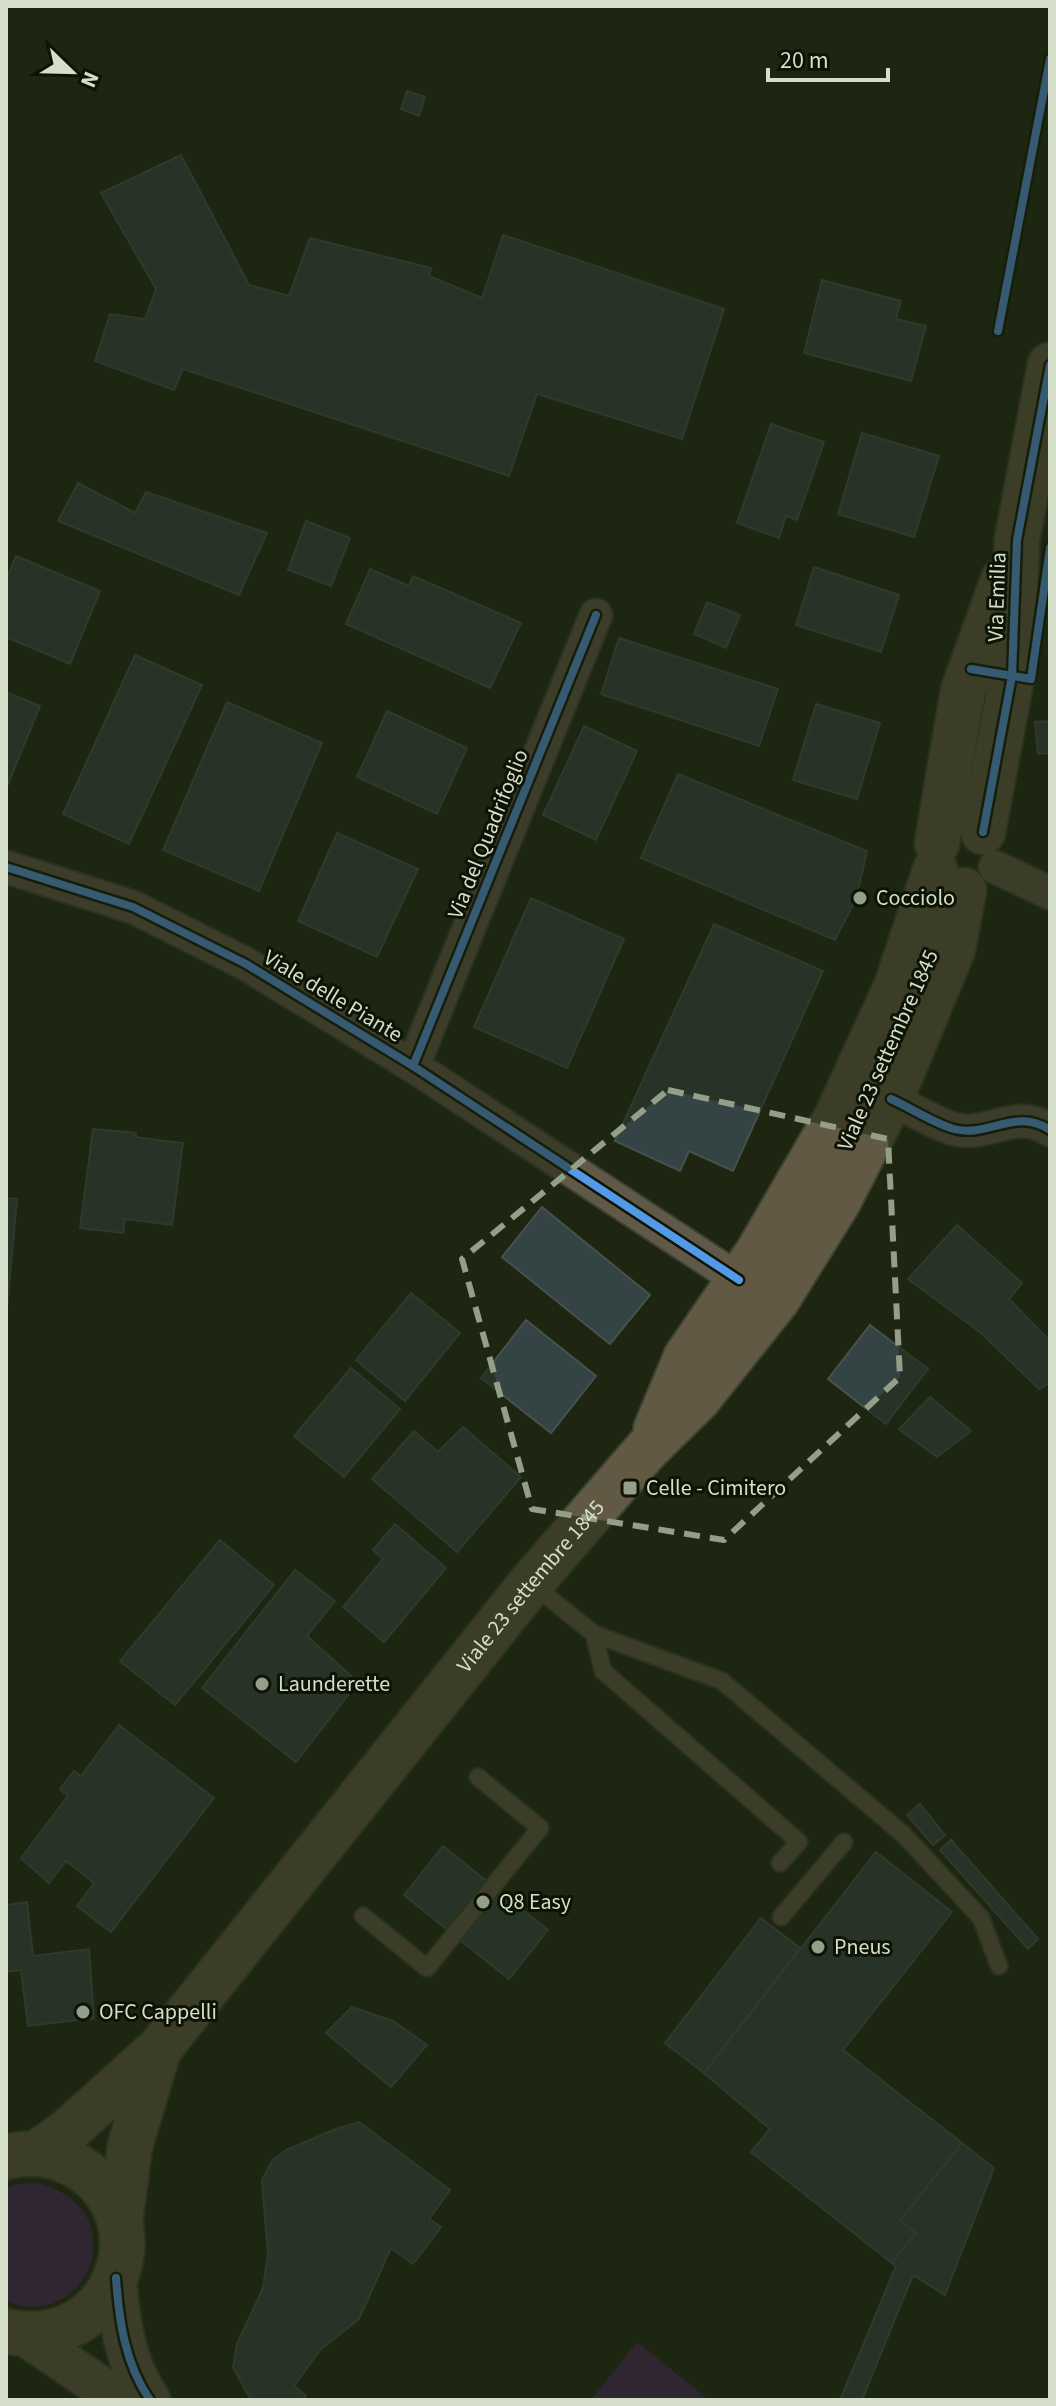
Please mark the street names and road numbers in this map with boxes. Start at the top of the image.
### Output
street label: Via Emilia [979,552,1015,642]
street label: Via del Quadrifoglio [439,744,537,924]
street label: Viale delle Piante [257,942,409,1050]
street label: Viale 23 settembre 1845 [829,944,947,1156]
street label: Viale 23 settembre 1845 [449,1493,612,1680]

